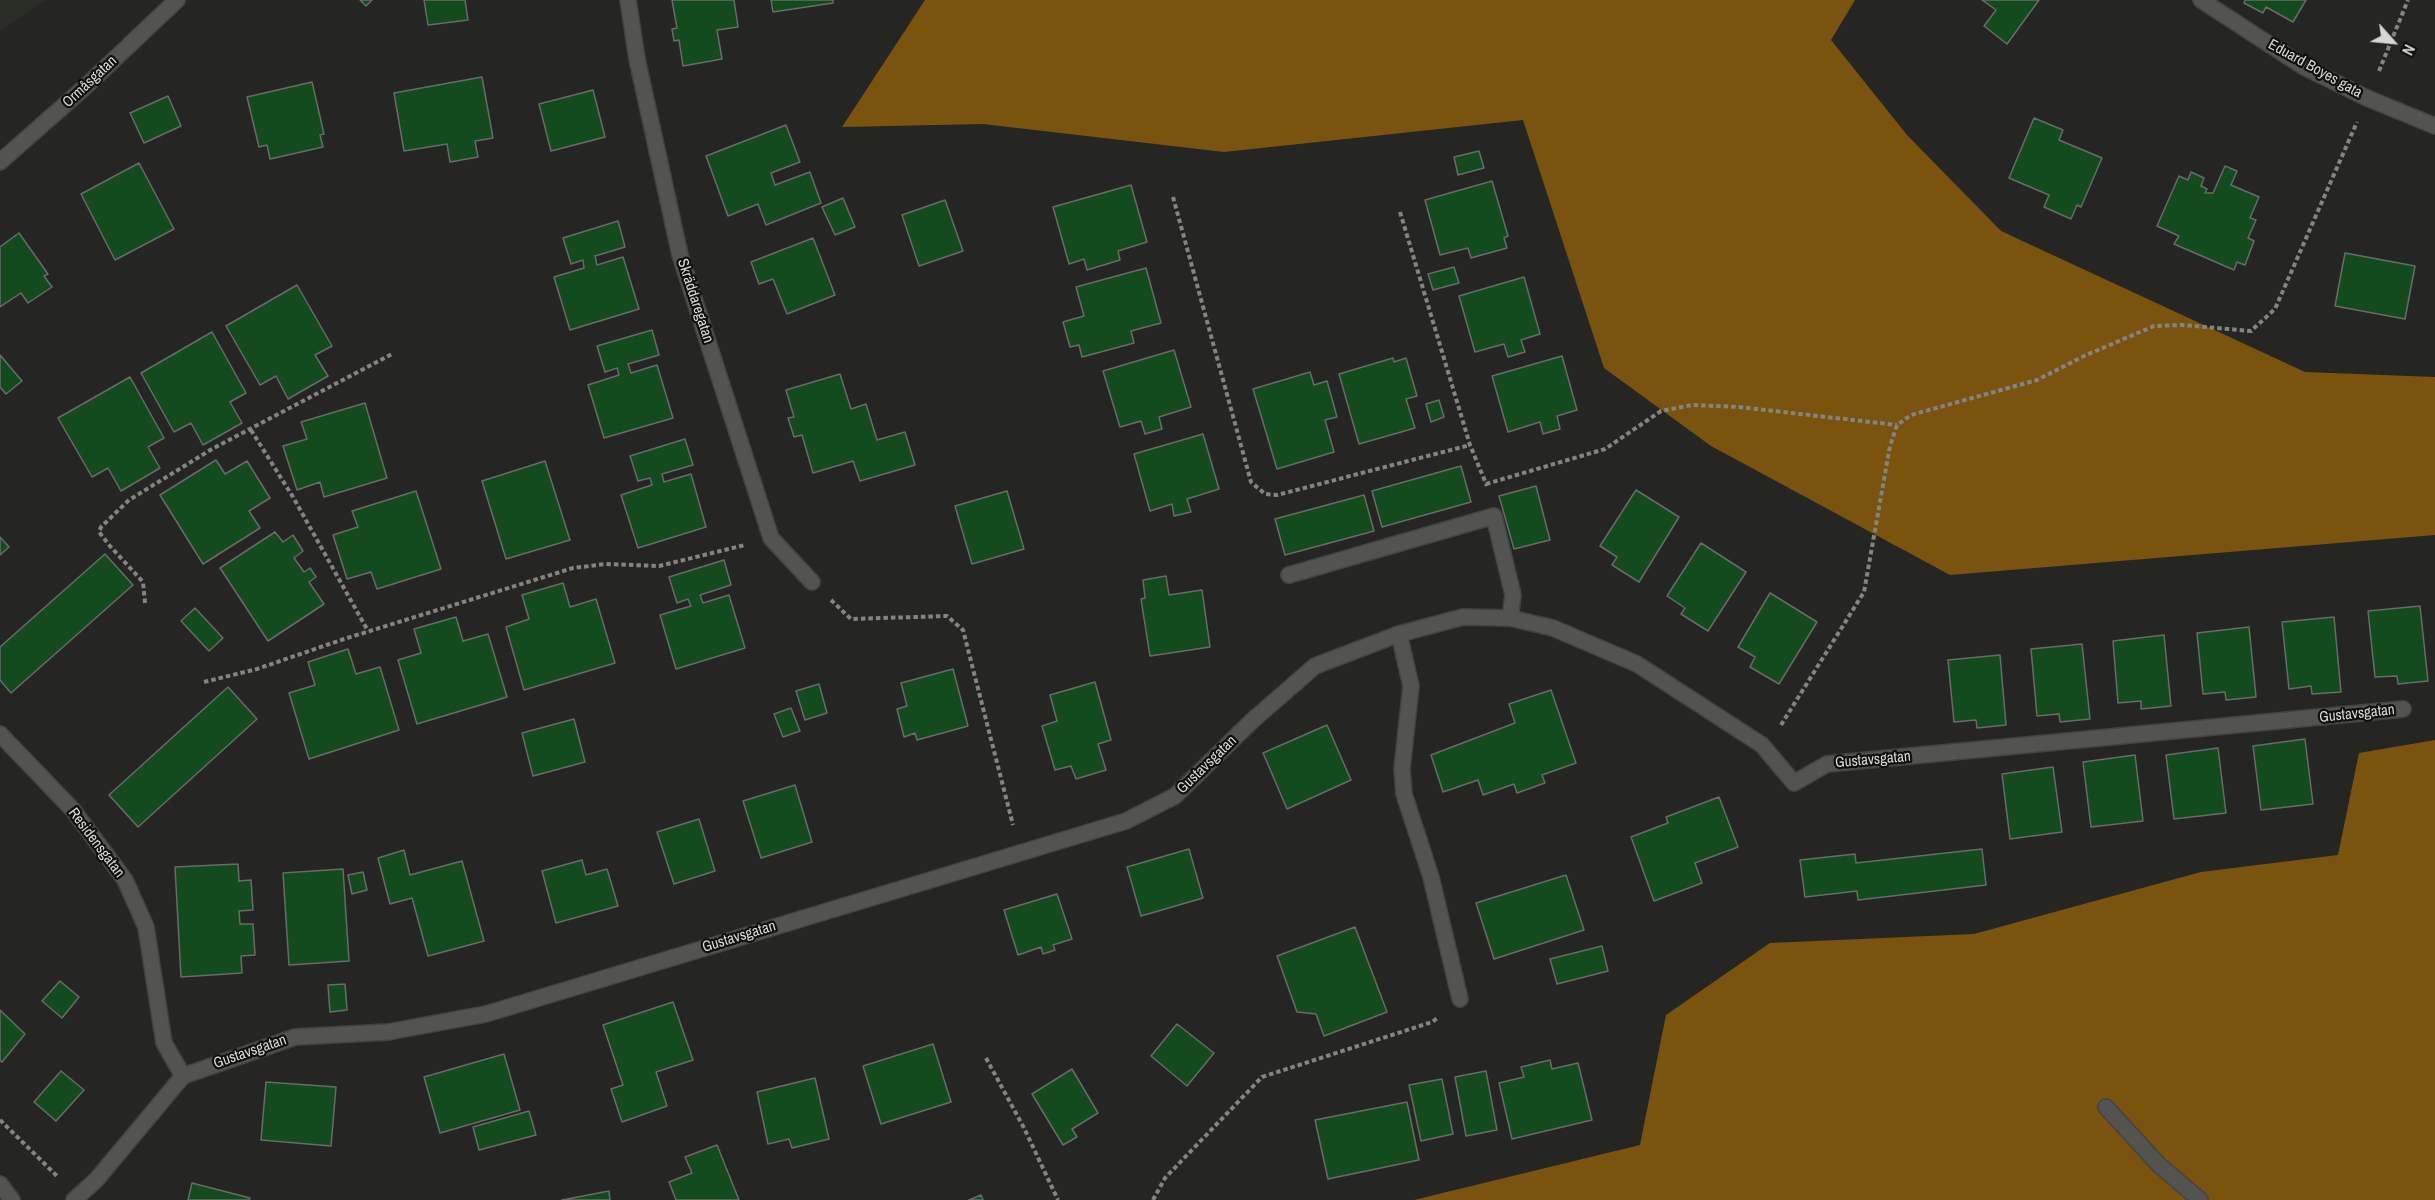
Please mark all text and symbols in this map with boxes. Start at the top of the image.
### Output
north arrow [2363,12,2423,72]
street label: Eduard Boyes gata [2265,36,2365,102]
text: N [2397,41,2421,59]
street label: Ormåsgatan [59,52,121,112]
street label: Skräddaregatan [673,257,717,345]
street label: Gustavsgatan [2318,701,2396,727]
street label: Gustavsgatan [1173,732,1241,798]
street label: Gustavsgatan [1834,748,1912,772]
street label: Residensgatan [64,805,128,881]
street label: Gustavsgatan [700,917,778,957]
street label: Gustavsgatan [211,1031,289,1073]

